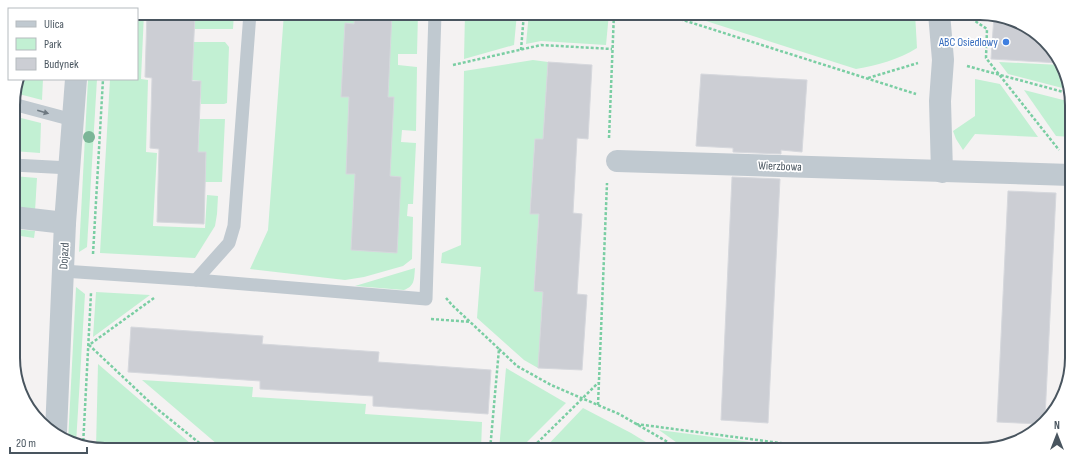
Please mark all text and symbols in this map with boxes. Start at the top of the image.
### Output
legend [8,8,138,80]
text: Ulica [44,17,64,32]
place label: ABC Osiedlowy [938,35,998,50]
text: Park [44,37,62,52]
marker: ABC Osiedlowy [1001,37,1011,47]
text: Budynek [44,57,79,72]
one-way arrow [38,109,50,115]
street label: Wierzbowa [758,158,802,175]
street label: Dojazd [56,242,73,270]
north arrow [1037,415,1077,455]
text: N [1054,419,1060,432]
scale bar [10,429,87,455]
text: 20 m [16,436,36,451]

